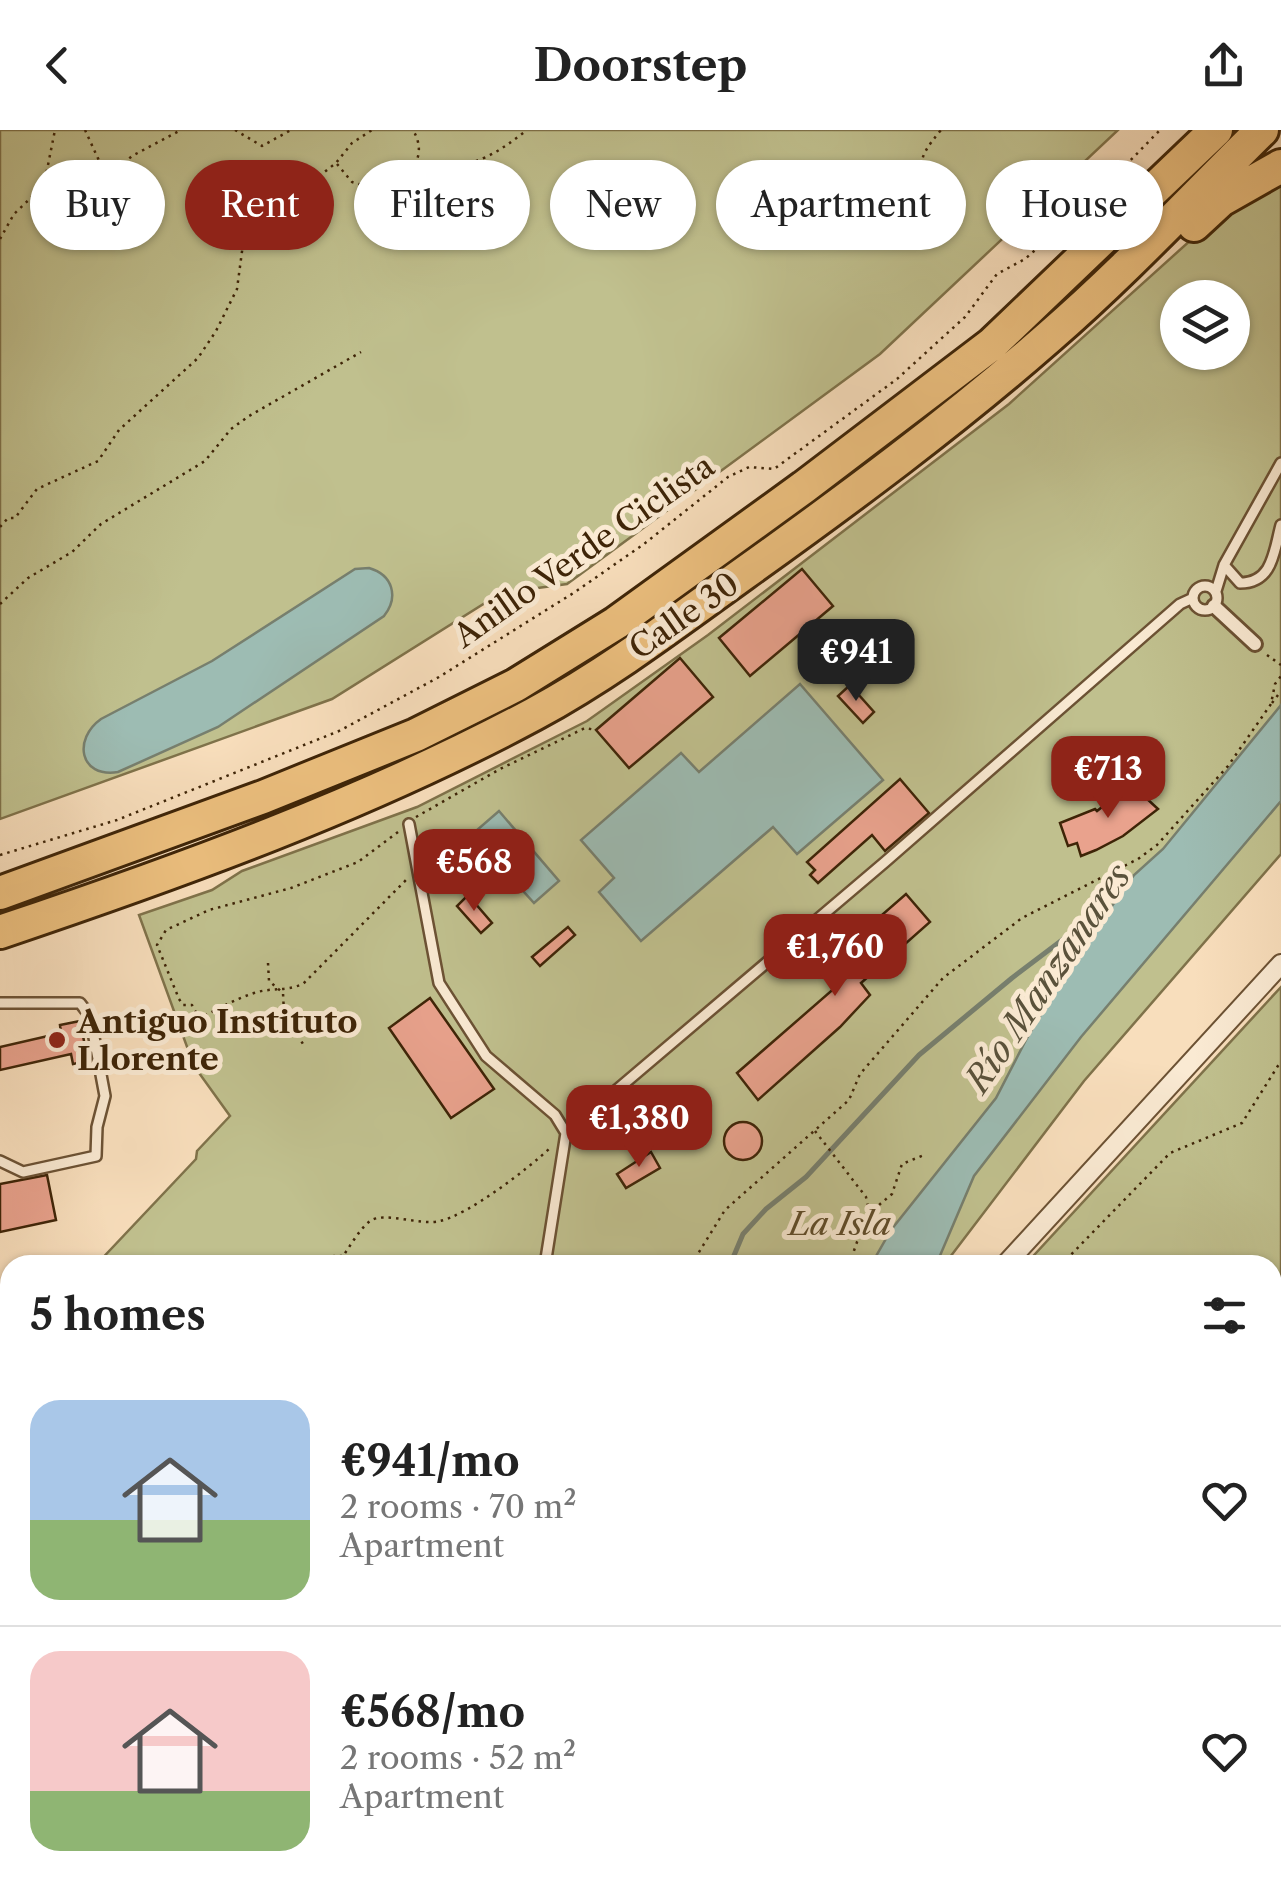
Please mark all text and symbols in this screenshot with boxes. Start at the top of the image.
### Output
text: Doorstep [533,37,748,93]
icon: back [30,38,85,93]
icon: share [1196,38,1251,93]
chip: Buy [30,160,165,250]
chip: Rent [185,160,334,250]
chip: Filters [354,160,530,250]
chip: New [550,160,696,250]
chip: Apartment [716,160,966,250]
chip: House [986,160,1163,250]
map controls [1160,280,1250,370]
button: layers [1160,280,1250,370]
street label: Anillo Verde Ciclista [445,446,722,656]
street label: Calle 30 [621,564,746,667]
pin: €941 [797,619,915,704]
text: €941 [820,632,892,671]
pin: €713 [1049,736,1167,821]
text: €713 [1073,749,1143,788]
pin: €568 [415,829,533,914]
text: €568 [436,842,512,881]
water label: Río Manzanares [954,855,1140,1102]
pin: €1,760 [754,914,916,999]
text: €1,760 [786,927,884,966]
place label: Antiguo Instituto Llorente [76,1002,357,1078]
marker: Antiguo Instituto Llorente [46,1029,68,1051]
pin: €1,380 [558,1085,720,1170]
text: €1,380 [588,1098,690,1137]
park label: La Isla [786,1204,891,1243]
icon: filters [1197,1288,1252,1343]
text: 5 homes [30,1289,206,1341]
text: €941/mo [340,1435,520,1487]
icon: home [110,1440,230,1560]
icon: heart [1197,1473,1252,1528]
text: 2 rooms · 70 m² [340,1487,576,1526]
text: Apartment [340,1526,504,1565]
text: €568/mo [340,1686,525,1738]
icon: home [110,1691,230,1811]
icon: heart [1197,1724,1252,1779]
text: 2 rooms · 52 m² [340,1738,576,1777]
text: Apartment [340,1777,504,1816]

